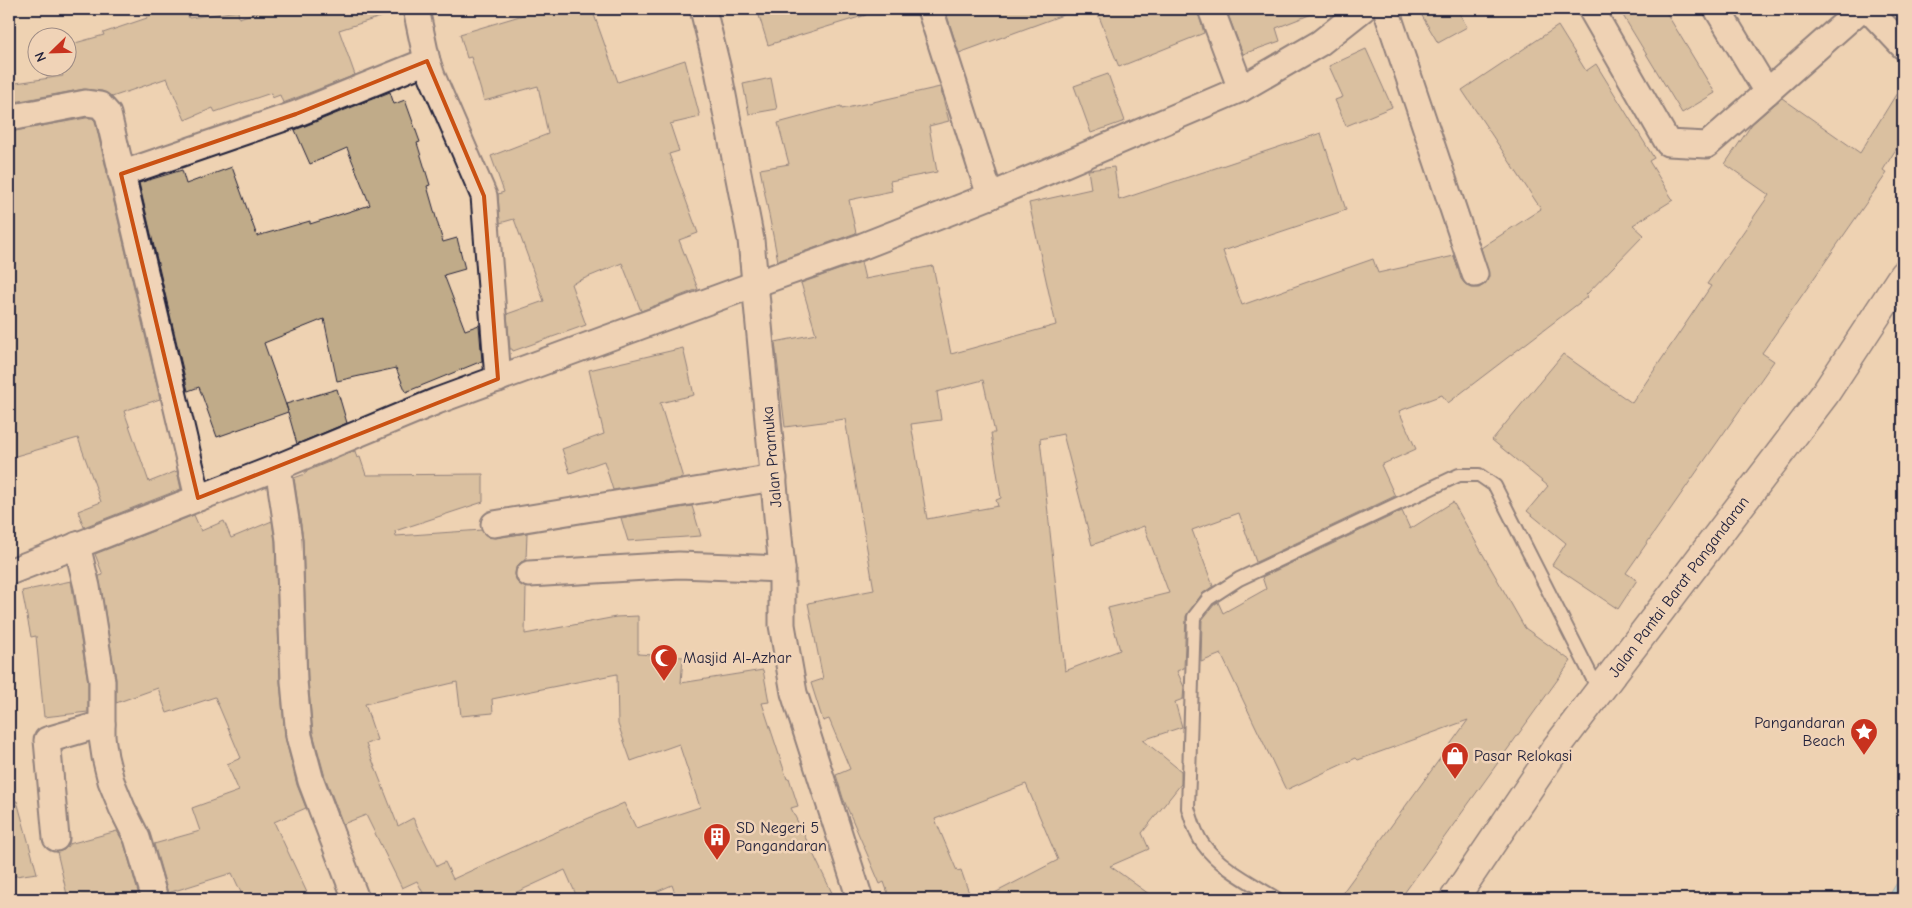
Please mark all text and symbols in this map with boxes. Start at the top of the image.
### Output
north arrow [28,28,78,78]
text: N [31,49,50,64]
street label: Jalan Pramuka [759,405,785,509]
street label: Jalan Pantai Barat Pangandaran [1605,493,1753,681]
mosque icon: Masjid Al-Azhar [649,643,679,682]
place label: Masjid Al-Azhar [683,649,792,667]
place label: Pangandaran Beach [1754,714,1845,750]
place icon: Pangandaran Beach [1849,717,1879,756]
shop icon: Pasar Relokasi [1440,741,1470,780]
place label: Pasar Relokasi [1474,747,1572,765]
place label: SD Negeri 5 Pangandaran [736,819,827,855]
building icon: SD Negeri 5 Pangandaran [702,822,732,861]

